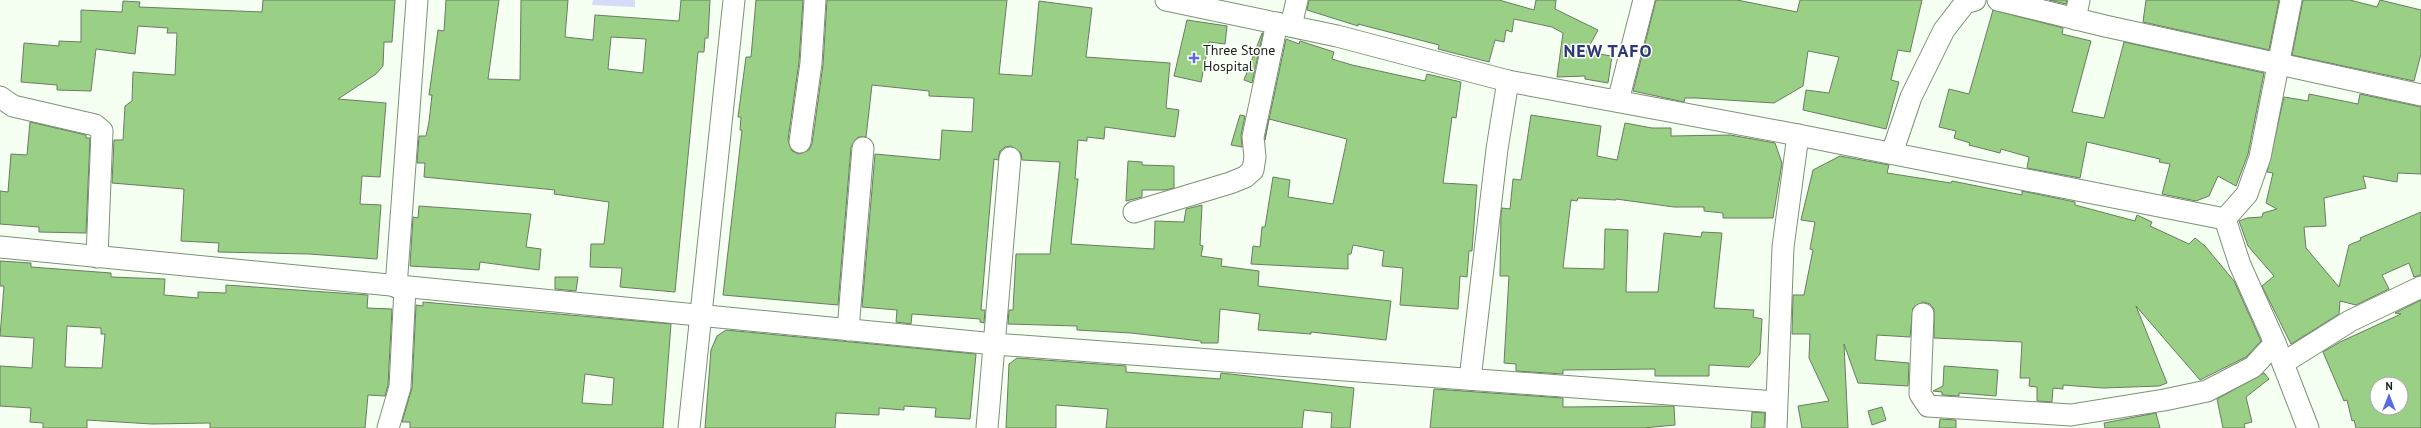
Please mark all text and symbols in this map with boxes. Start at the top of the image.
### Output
district label: NEW TAFO [1563,39,1653,62]
place label: Three Stone Hospital [1203,41,1275,75]
marker: Three Stone Hospital [1188,52,1200,64]
north arrow [2369,376,2409,416]
text: N [2385,379,2393,393]

